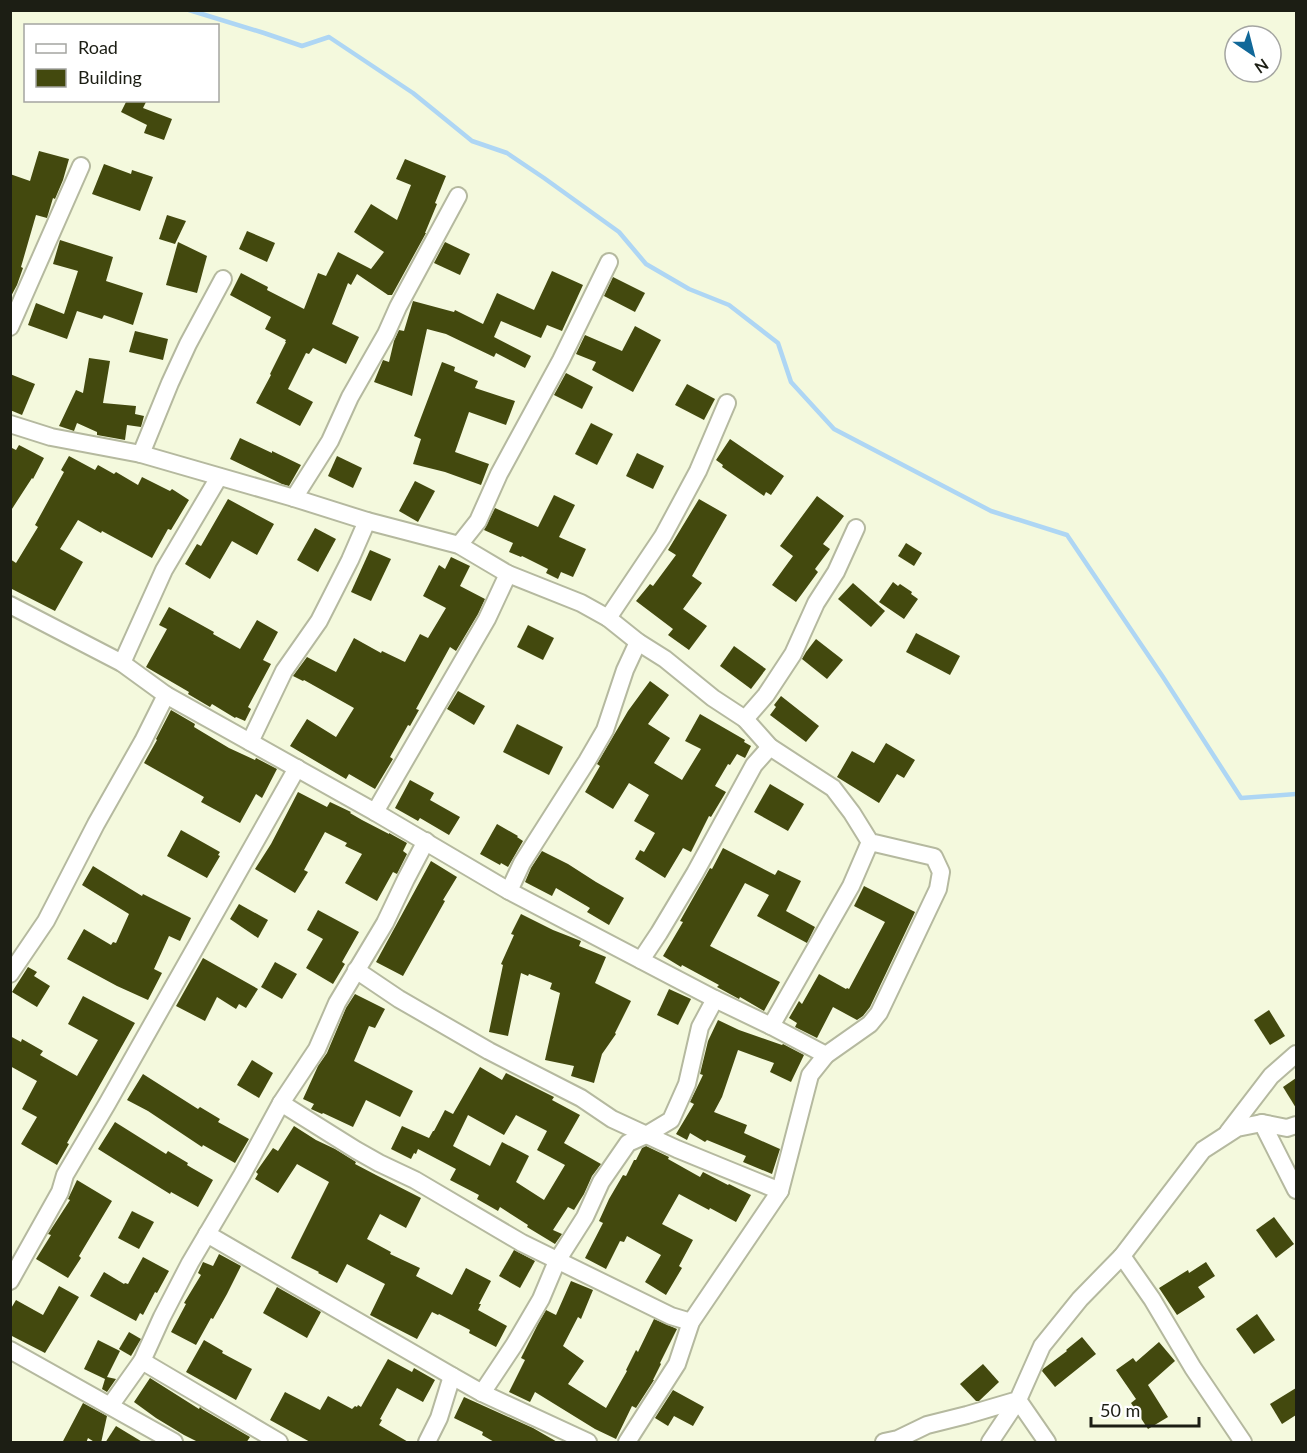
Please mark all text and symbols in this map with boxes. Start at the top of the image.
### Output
legend [24,24,219,102]
north arrow [1223,24,1283,84]
text: Road [78,36,118,58]
text: N [1251,55,1272,78]
text: Building [78,66,142,88]
scale bar [1091,1390,1199,1428]
text: 50 m [1100,1399,1140,1421]

